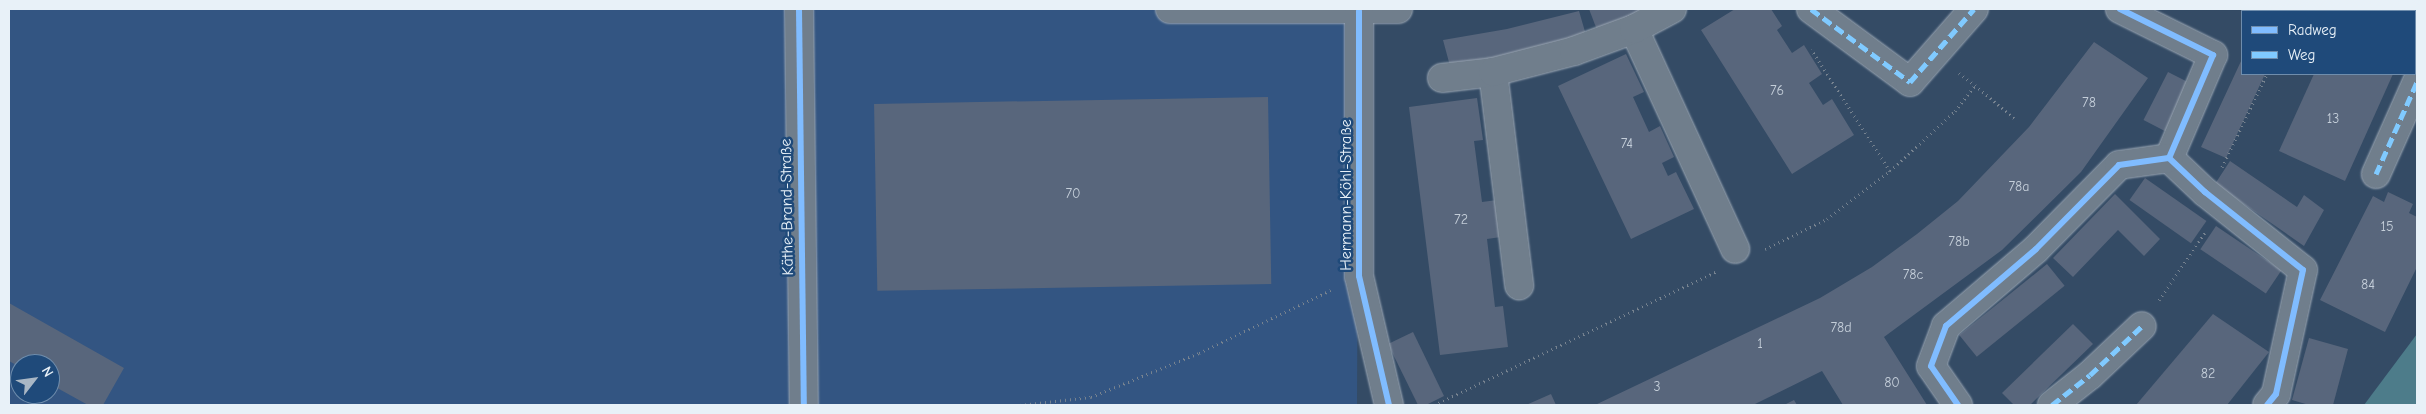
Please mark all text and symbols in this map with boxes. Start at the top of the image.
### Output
legend [2241,10,2416,75]
text: Radweg [2288,21,2337,39]
text: Weg [2288,46,2315,64]
house number: 76 [1770,83,1784,99]
house number: 78 [2082,95,2096,111]
house number: 13 [2327,111,2339,127]
street label: Hermann-Köhl-Straße [1336,119,1356,271]
house number: 74 [1621,136,1633,152]
street label: Käthe-Brand-Straße [776,138,798,276]
house number: 78a [2009,179,2029,195]
house number: 70 [1065,186,1081,202]
house number: 72 [1454,212,1468,228]
house number: 15 [2380,219,2394,235]
house number: 78b [1948,234,1970,250]
house number: 78c [1903,267,1923,283]
house number: 84 [2361,277,2375,293]
house number: 78d [1830,320,1852,336]
house number: 1 [1757,336,1763,352]
north arrow [10,354,60,404]
text: N [38,364,57,380]
house number: 82 [2201,366,2215,382]
house number: 80 [1884,375,1900,391]
house number: 3 [1653,379,1661,395]

